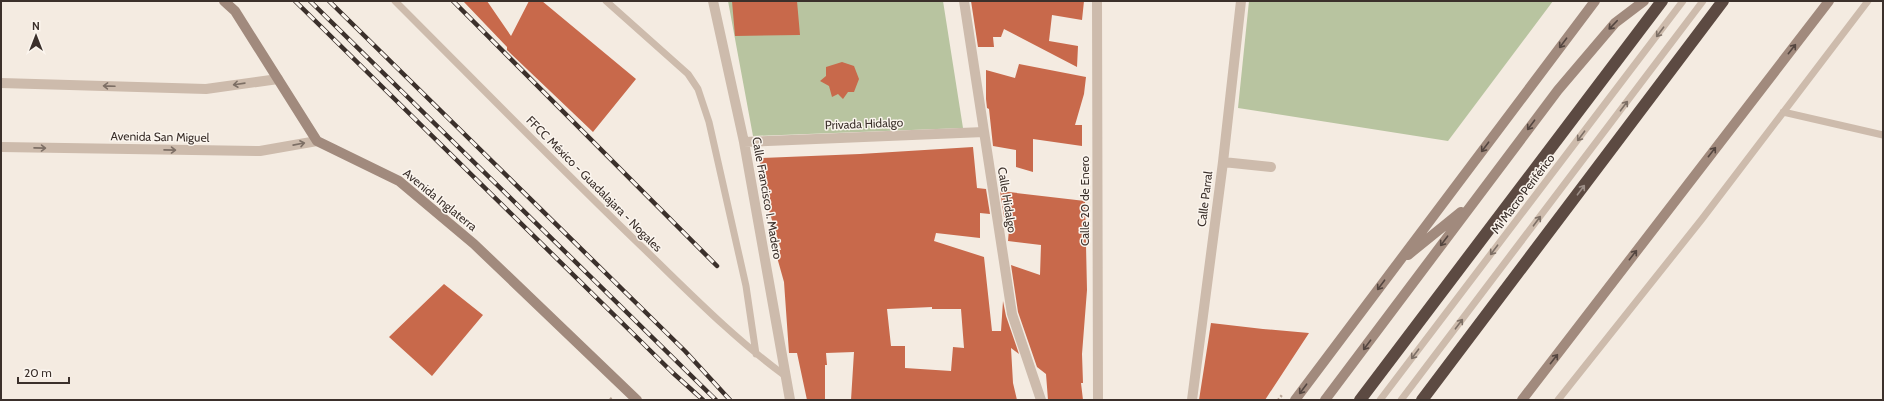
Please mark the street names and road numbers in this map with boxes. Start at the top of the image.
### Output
street label: FFCC México - Guadalajara - Nogales [523,113,665,255]
street label: Privada Hidalgo [824,115,904,132]
street label: Avenida San Miguel [110,128,210,145]
street label: Calle Francisco I. Madero [749,136,786,261]
street label: Mi Macro Periférico [1488,150,1558,237]
street label: Calle 20 de Enero [1077,156,1092,246]
street label: Avenida Inglaterra [400,165,480,234]
street label: Calle Hidalgo [995,166,1020,234]
street label: Calle Parral [1194,170,1215,228]

